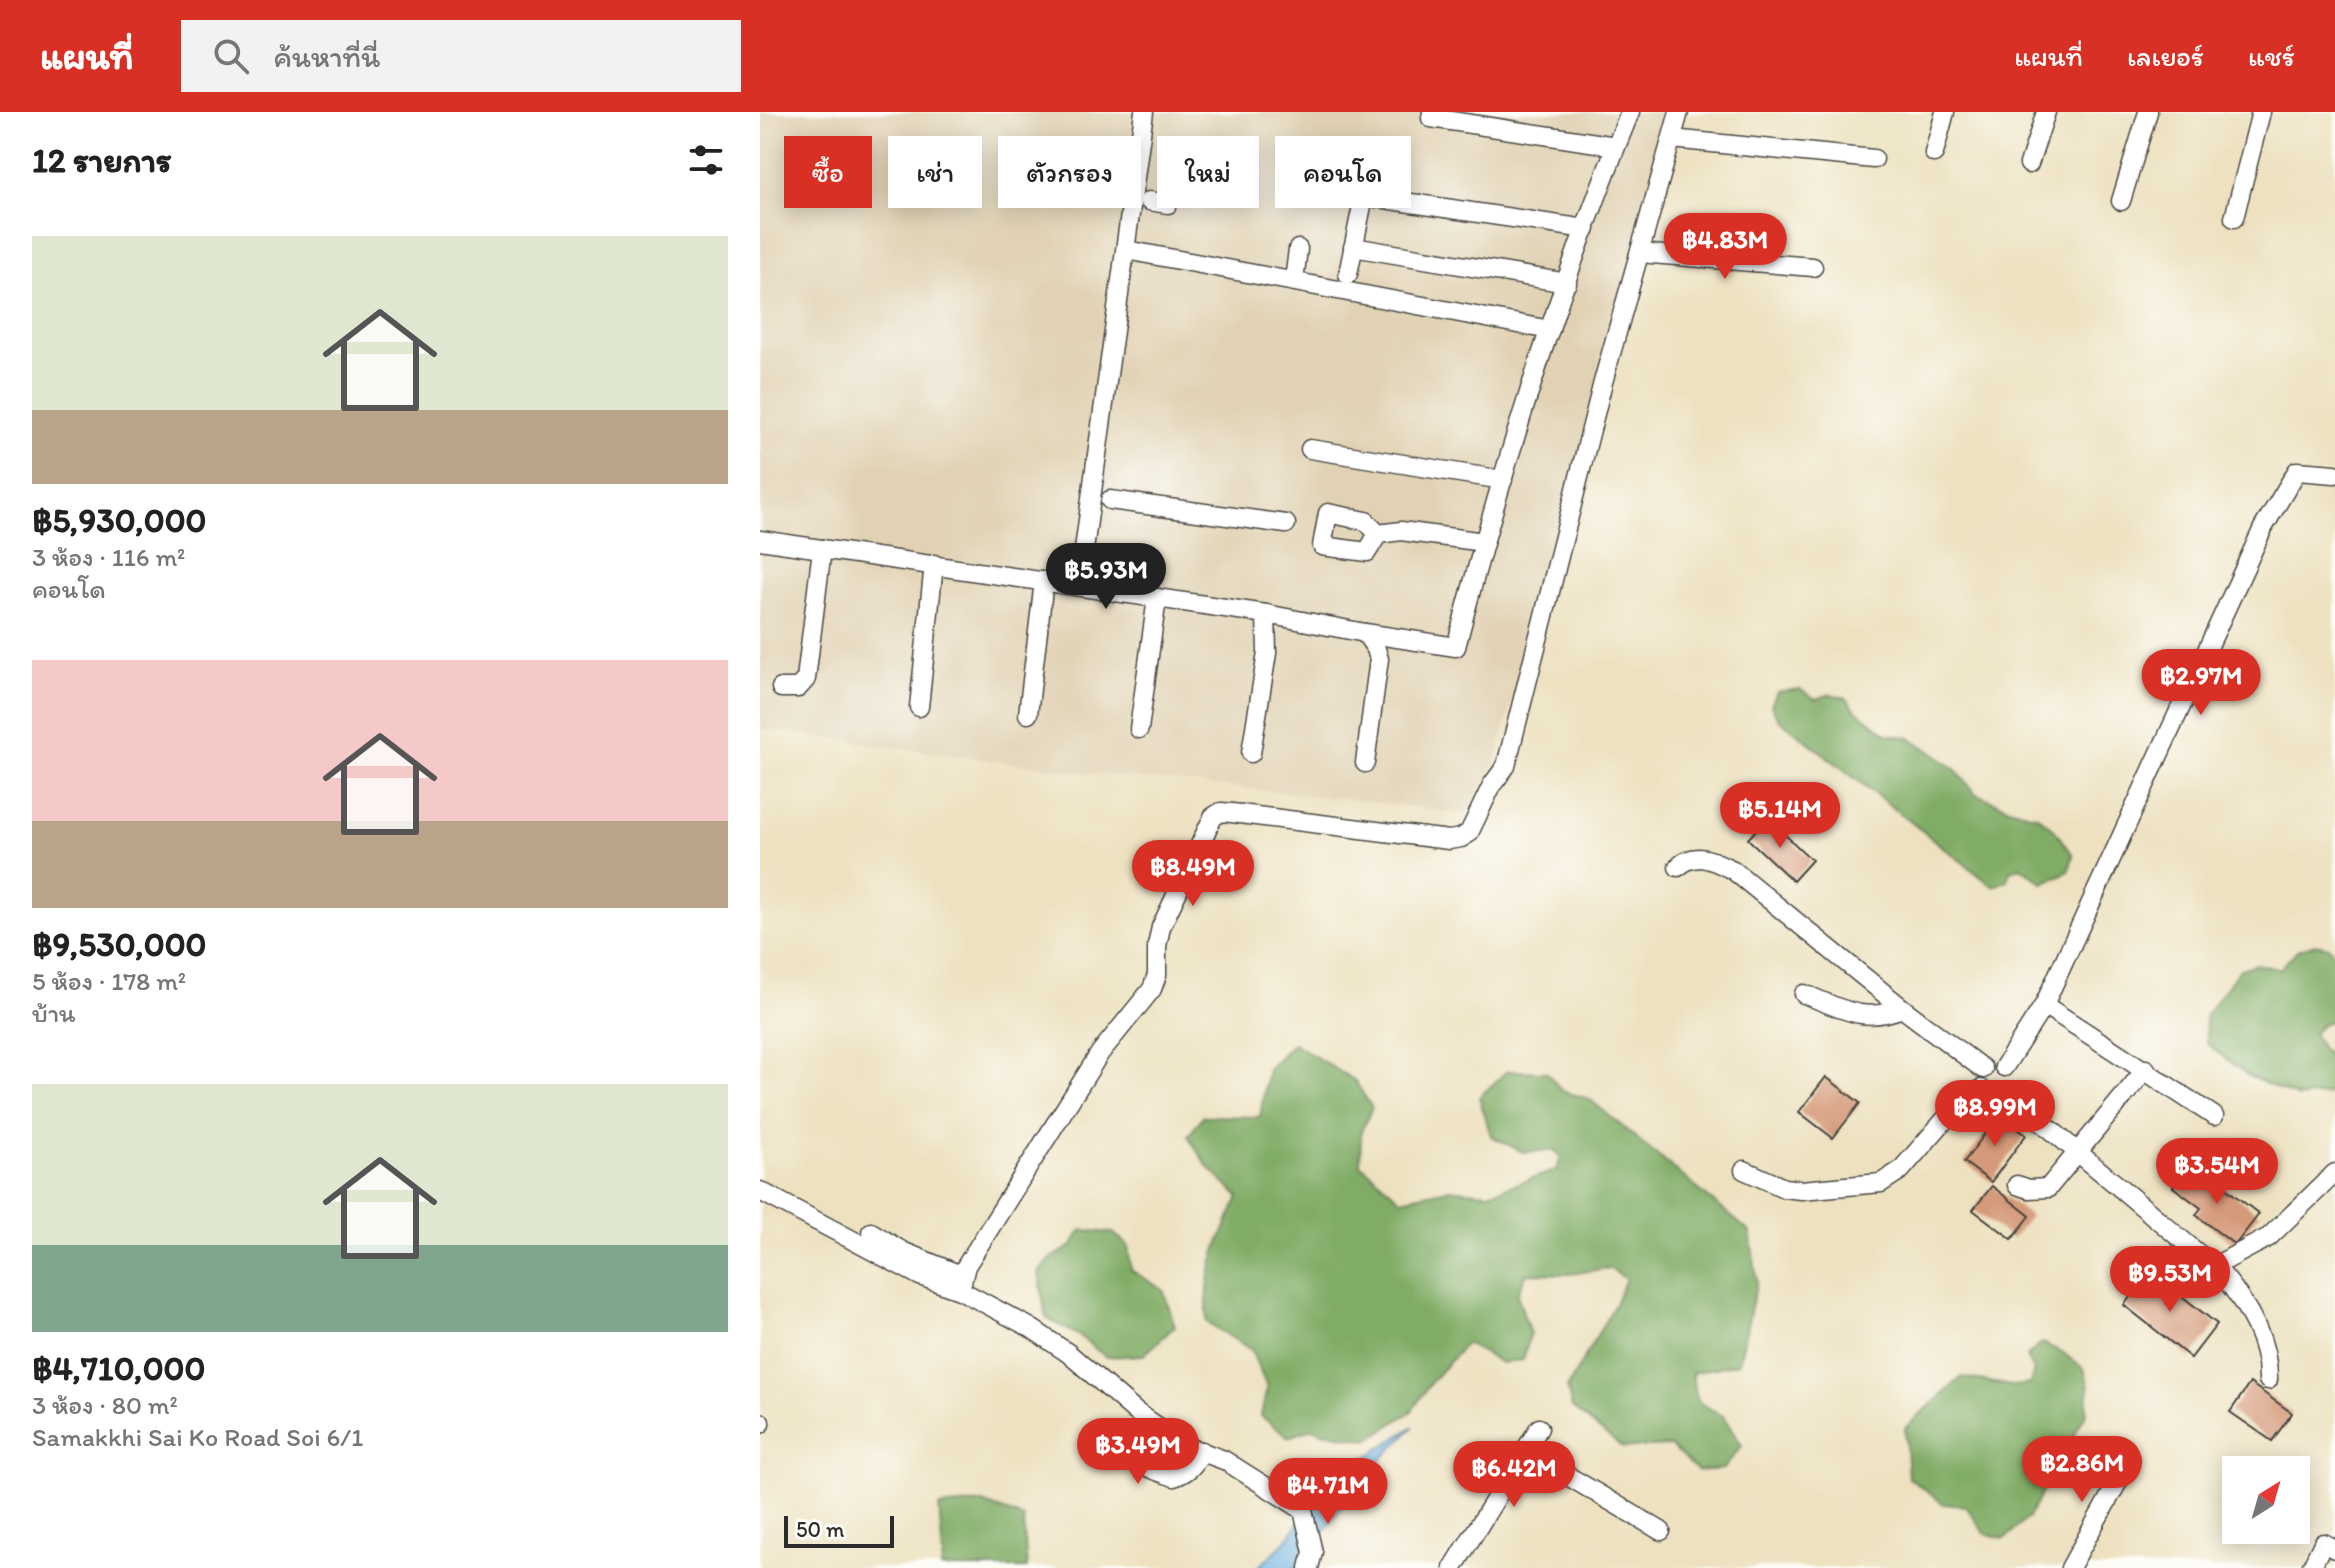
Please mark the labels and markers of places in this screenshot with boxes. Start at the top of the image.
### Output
pin: ฿4.83M [1660,213,1790,281]
pin: ฿5.93M [1041,543,1171,611]
pin: ฿2.97M [2136,649,2266,717]
pin: ฿5.14M [1715,782,1845,850]
pin: ฿8.49M [1128,840,1258,908]
pin: ฿8.99M [1930,1080,2060,1148]
pin: ฿3.54M [2152,1138,2282,1206]
pin: ฿9.53M [2105,1246,2235,1314]
pin: ฿3.49M [1073,1418,1203,1486]
pin: ฿2.86M [2017,1436,2147,1504]
pin: ฿6.42M [1449,1441,1579,1509]
pin: ฿4.71M [1263,1458,1393,1526]

